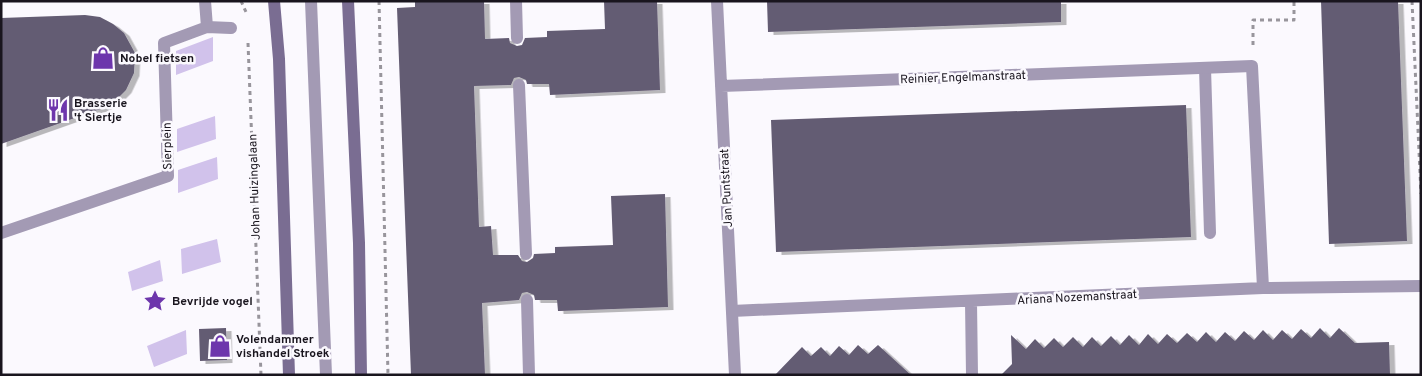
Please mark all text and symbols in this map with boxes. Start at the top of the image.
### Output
shop icon: Nobel fietsen [90,45,116,71]
place label: Nobel fietsen [120,51,194,67]
street label: Reinier Engelmanstraat [900,68,1026,88]
place label: Brasserie 't Siertje [74,96,128,126]
restaurant icon: Brasserie 't Siertje [45,97,71,123]
street label: Sierplein [160,122,176,170]
street label: Johan Huizingalaan [245,134,265,240]
street label: Jan Puntstraat [717,148,737,228]
street label: Ariana Nozemanstraat [1017,287,1138,309]
place icon: Bevrijde vogel [142,288,168,314]
place label: Bevrijde vogel [172,294,253,310]
place label: Volendammer vishandel Stroek [236,332,330,362]
shop icon: Volendammer vishandel Stroek [207,333,233,359]

